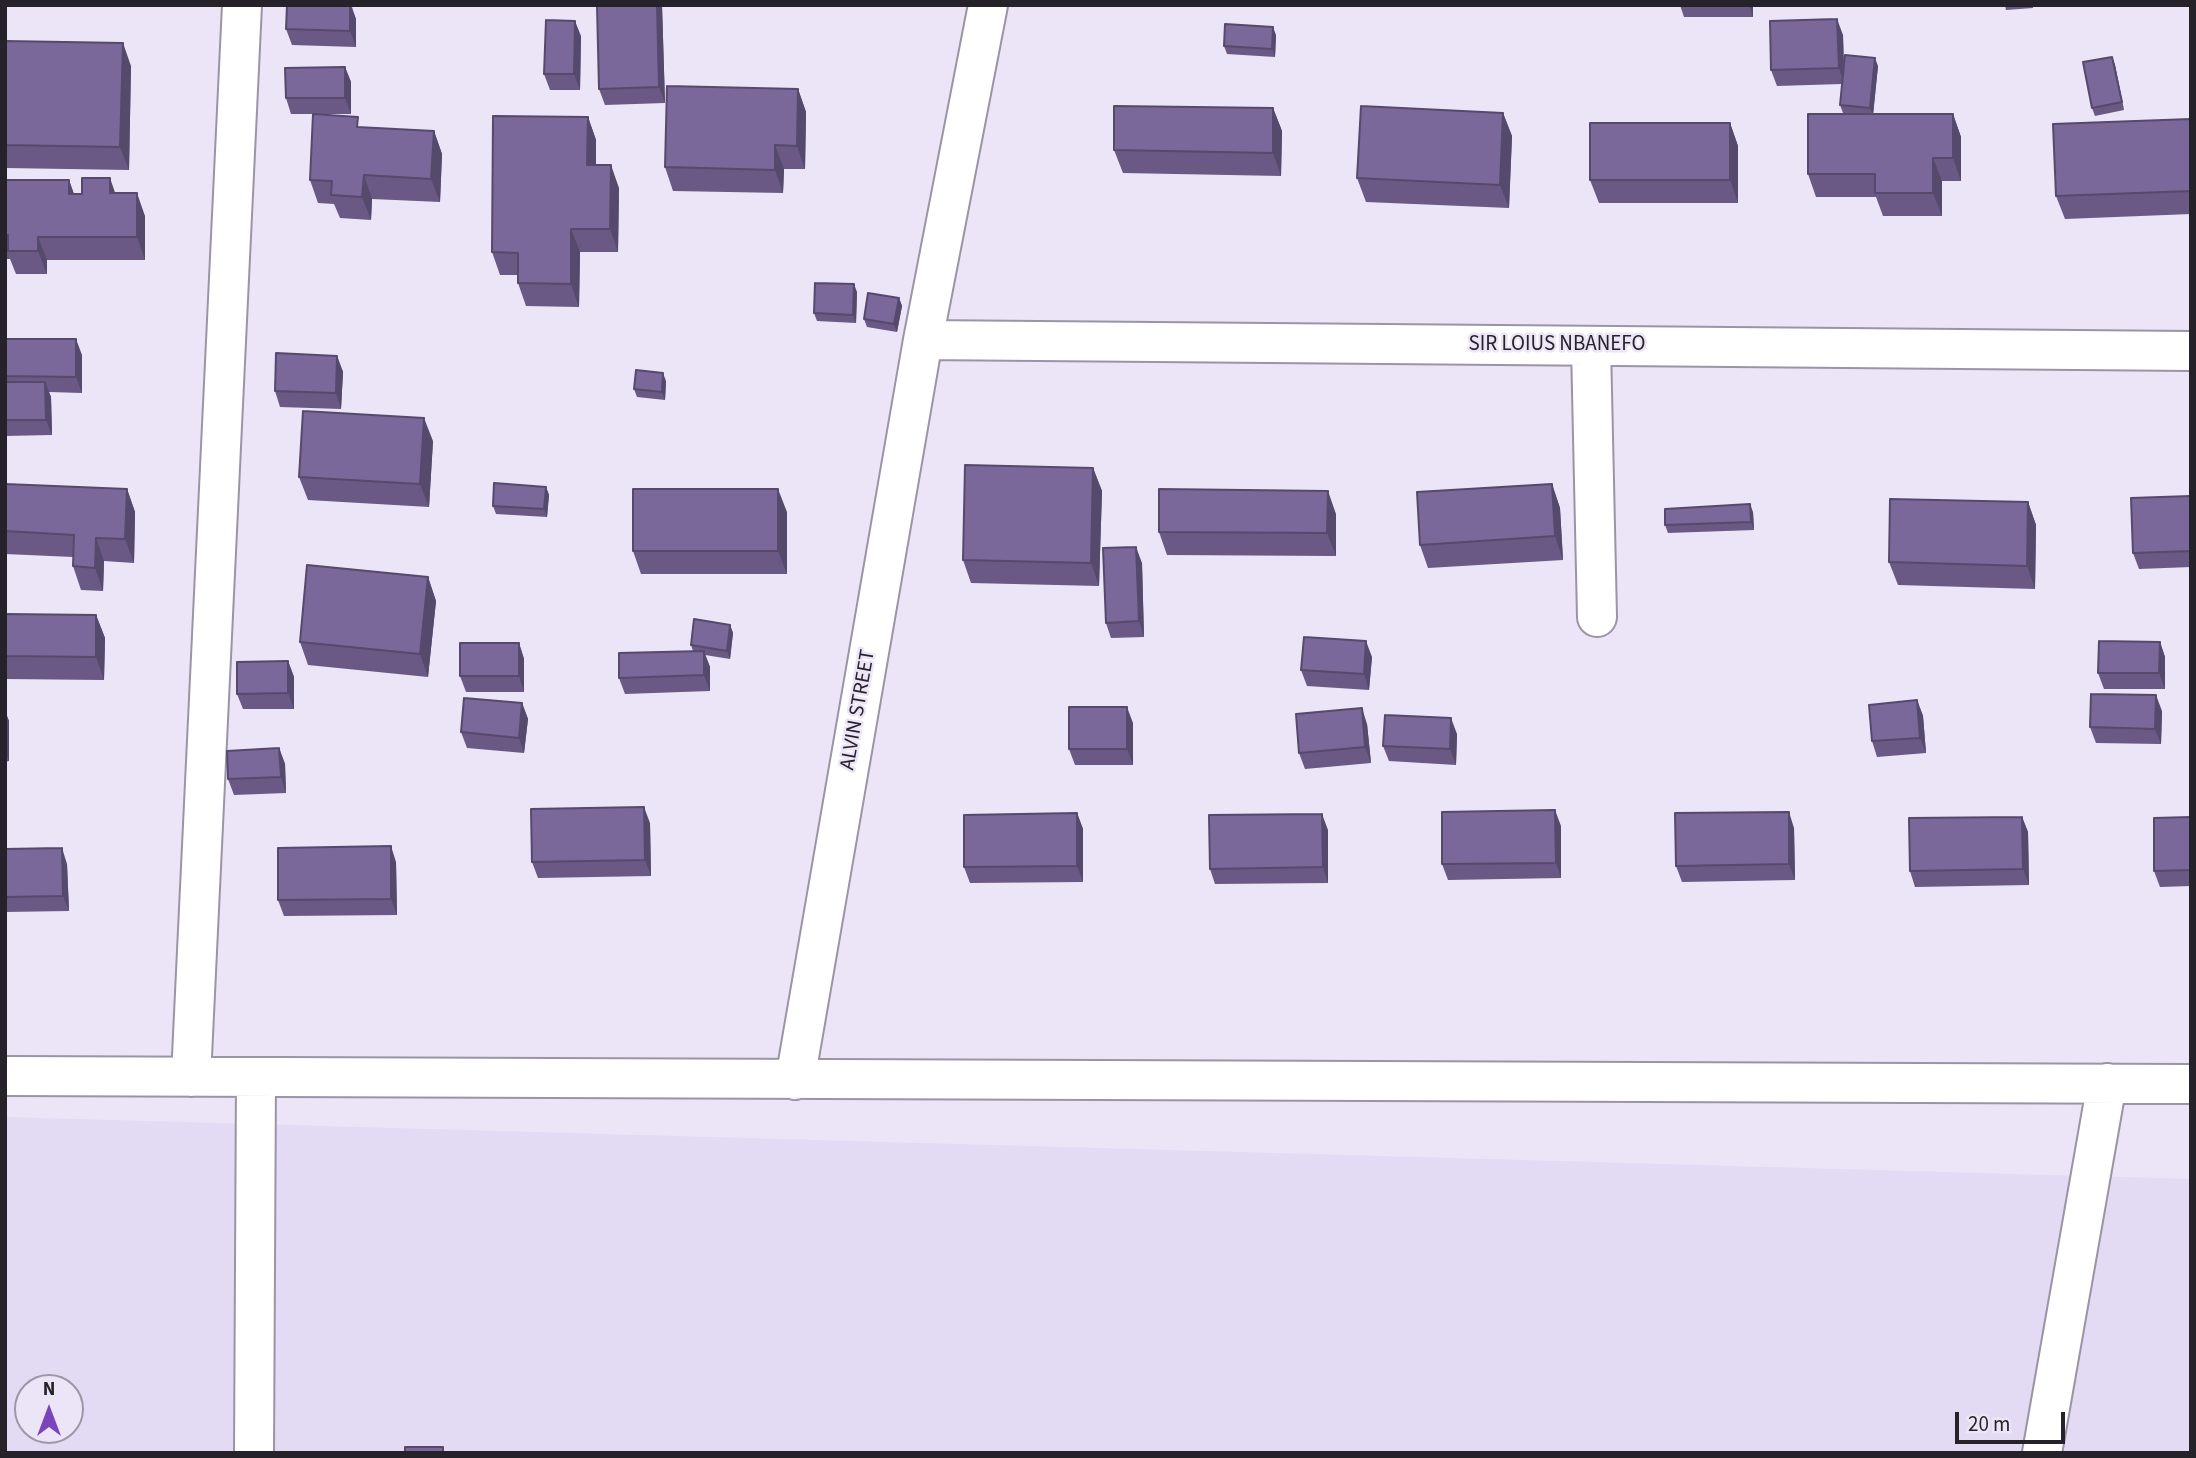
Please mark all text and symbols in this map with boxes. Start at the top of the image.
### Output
street label: SIR LOIUS NBANEFO [1469,332,1645,358]
street label: ALVIN STREET [836,648,882,772]
north arrow [14,1374,84,1444]
text: N [43,1376,55,1403]
scale bar [1958,1398,2068,1442]
text: 20 m [1968,1409,2010,1439]

